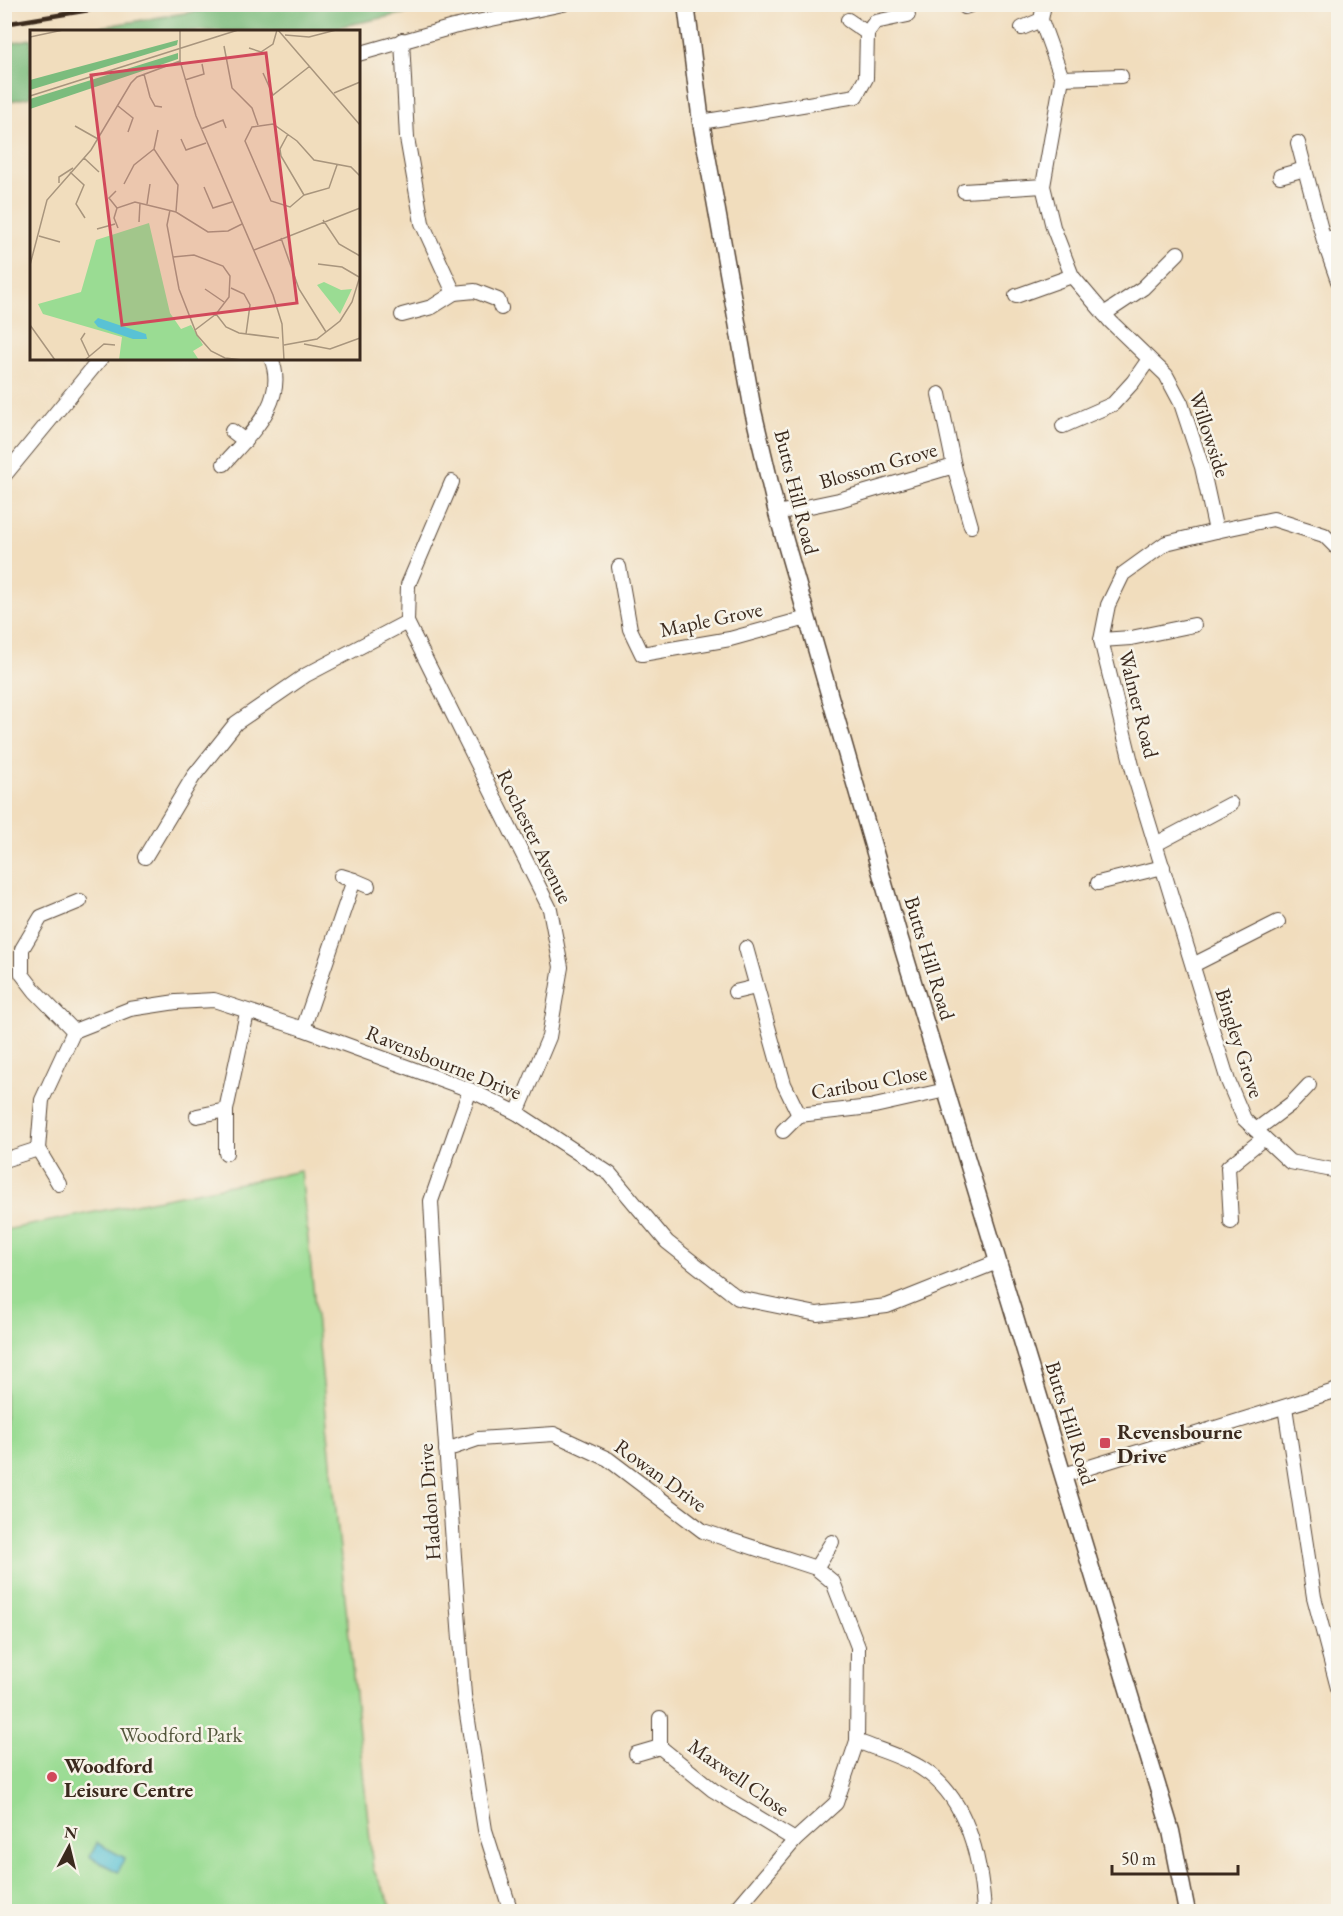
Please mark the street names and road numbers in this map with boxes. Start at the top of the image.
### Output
street label: Willowside [1183,387,1237,481]
street label: Butts Hill Road [768,427,826,558]
street label: Blossom Grove [816,435,940,495]
street label: Maple Grove [657,595,765,643]
street label: Walmer Road [1113,647,1166,761]
street label: Rochester Avenue [491,764,579,908]
street label: Butts Hill Road [898,893,962,1023]
street label: Bingley Grove [1210,985,1270,1101]
street label: Ravensbourne Drive [362,1019,526,1105]
street label: Caribou Close [809,1059,929,1105]
street label: Butts Hill Road [1039,1358,1103,1488]
street label: Rowan Drive [610,1432,712,1518]
street label: Haddon Drive [411,1443,447,1561]
street label: Maxwell Close [683,1732,795,1822]

